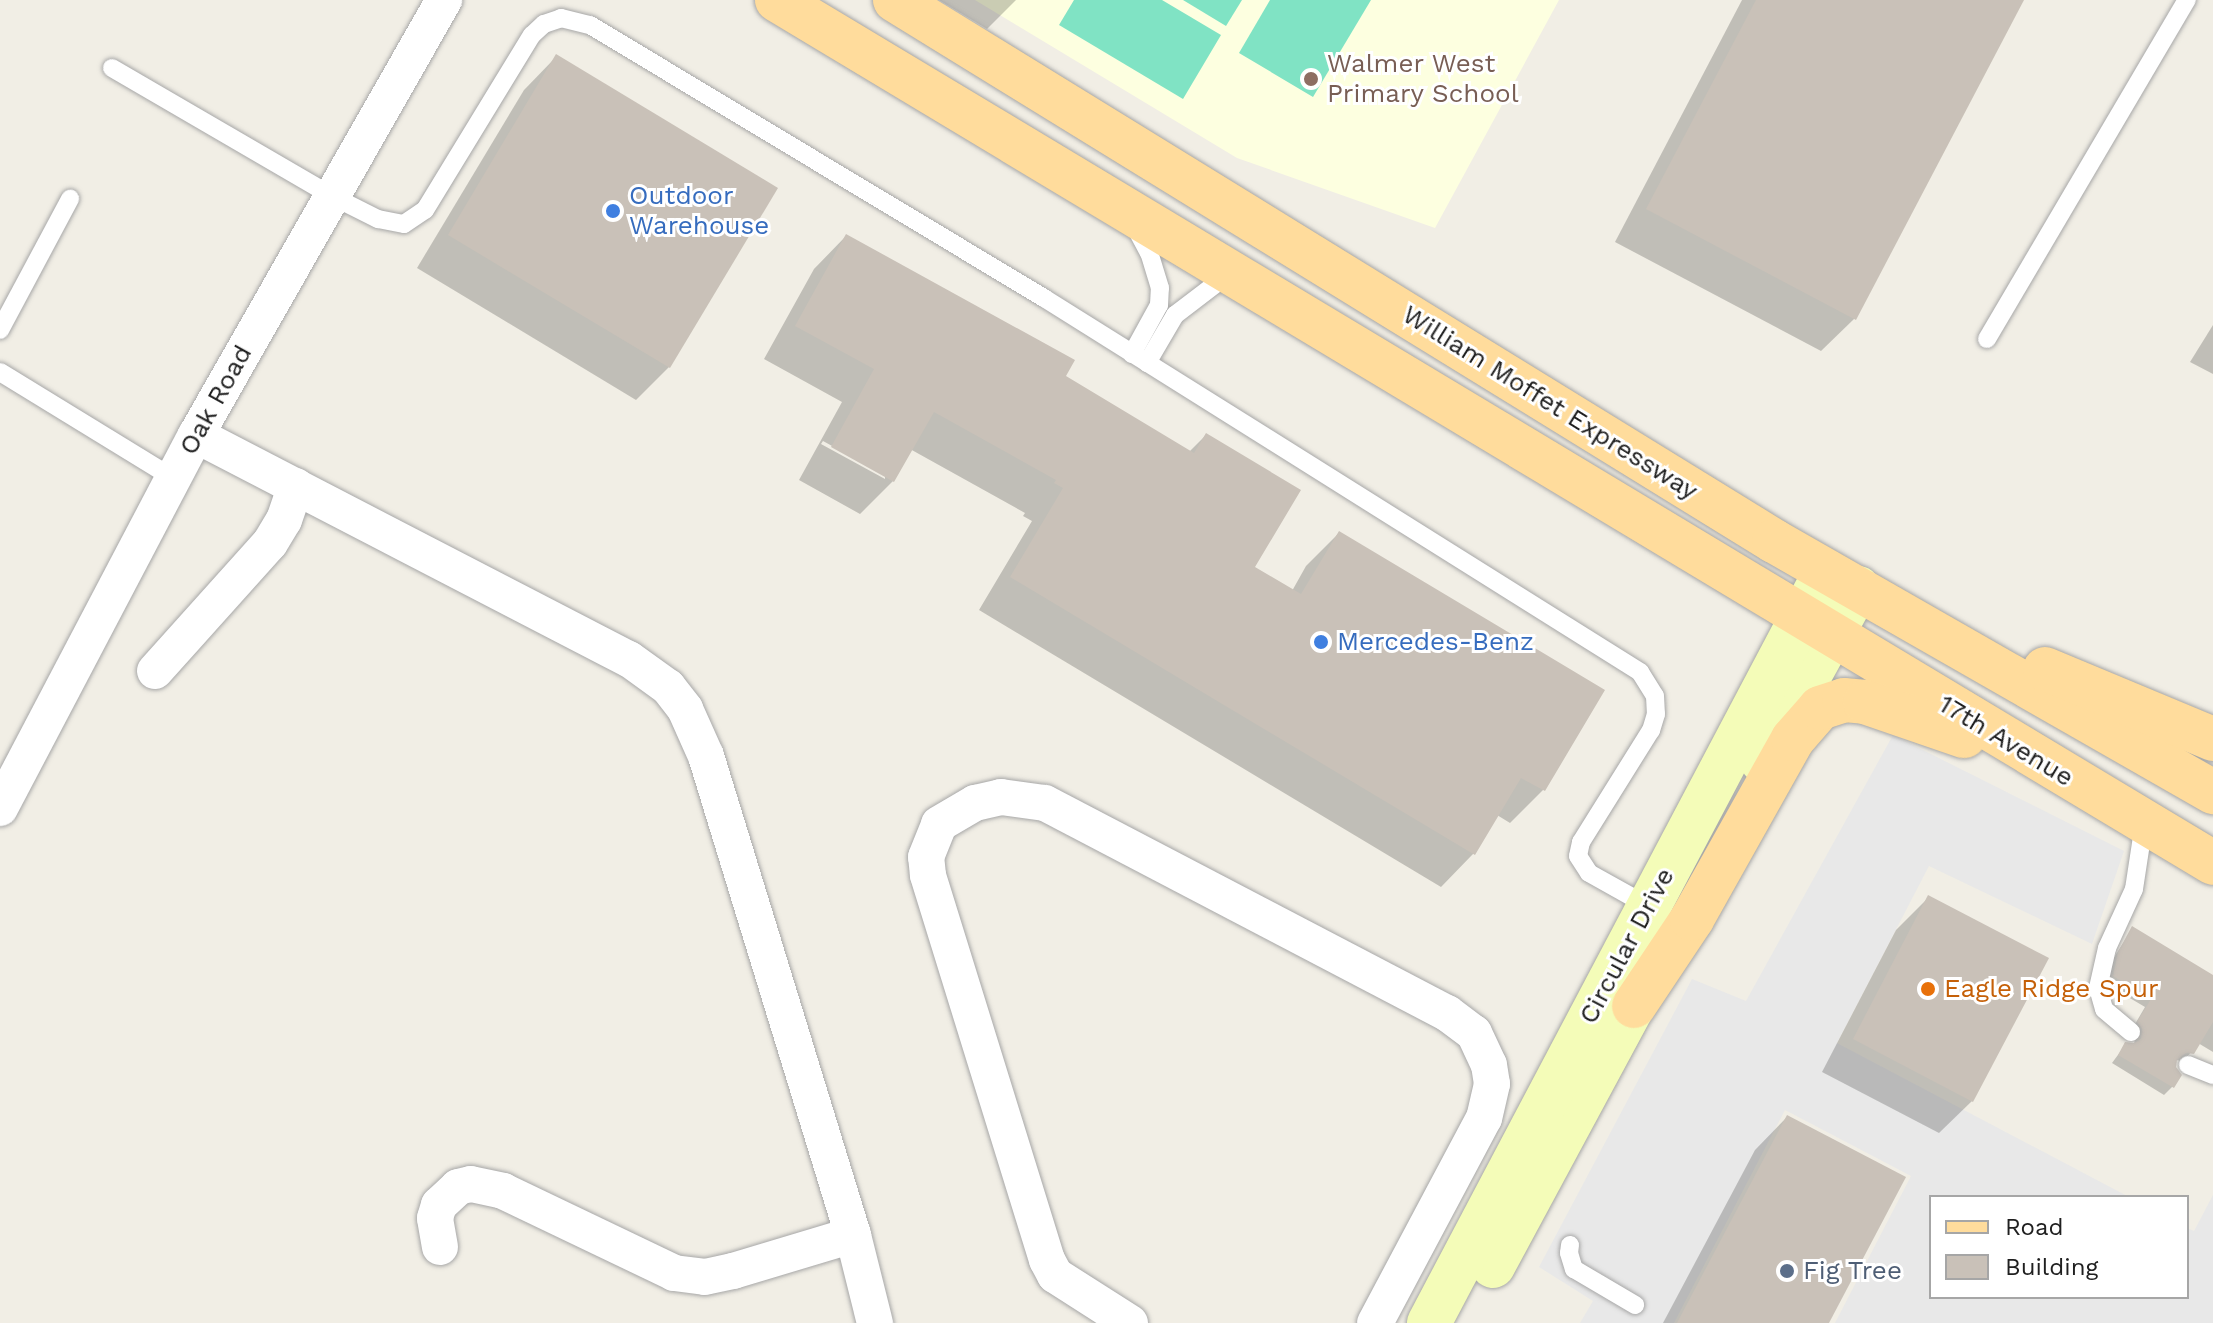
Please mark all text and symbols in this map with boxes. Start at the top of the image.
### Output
place label: Walmer West Primary School [1327,48,1519,110]
marker: Walmer West Primary School [1302,70,1320,88]
place label: Outdoor Warehouse [629,180,769,242]
marker: Outdoor Warehouse [604,202,622,220]
street label: William Moffet Expressway [1397,299,1703,507]
street label: Oak Road [173,339,259,461]
place label: Mercedes-Benz [1337,626,1534,658]
marker: Mercedes-Benz [1312,633,1330,651]
street label: 17th Avenue [1933,688,2079,794]
street label: Circular Drive [1573,863,1681,1029]
place label: Eagle Ridge Spur [1944,973,2159,1005]
marker: Eagle Ridge Spur [1919,980,1937,998]
legend [1929,1195,2189,1299]
text: Road [2005,1213,2064,1241]
text: Building [2005,1253,2098,1281]
place label: Fig Tree [1803,1255,1903,1287]
marker: Fig Tree [1778,1262,1796,1280]

